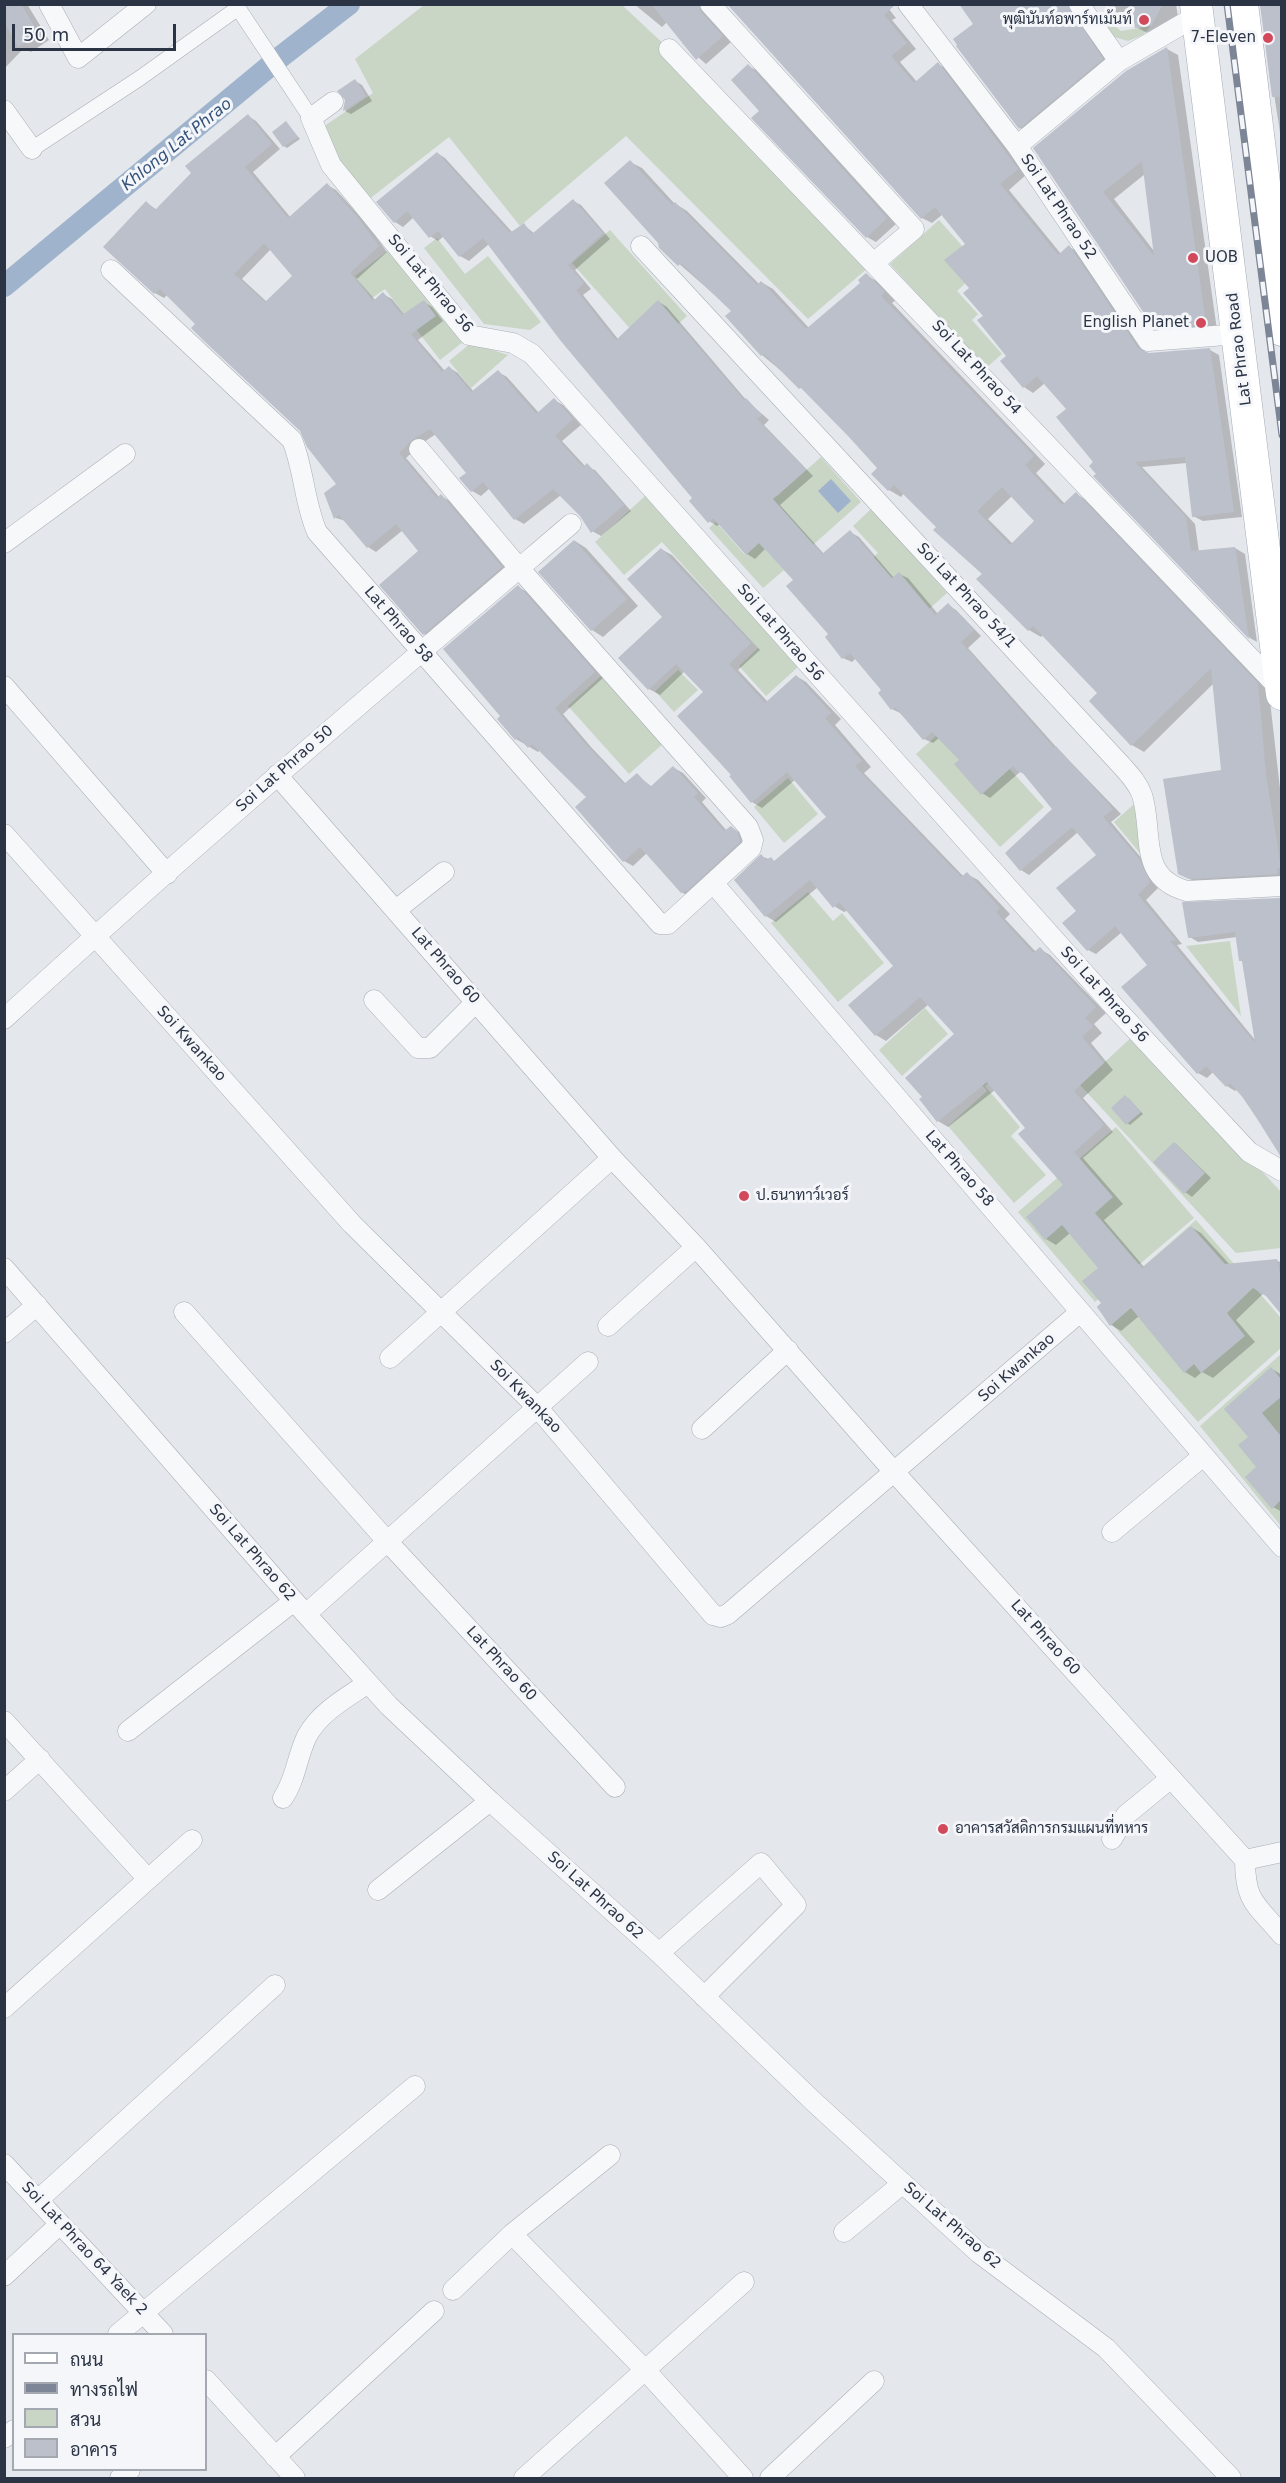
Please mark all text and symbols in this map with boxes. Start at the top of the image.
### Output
place label: พุฒินันท์อพาร์ทเม้นท์ [1003,11,1132,29]
scale bar [15,12,178,50]
marker: พุฒินันท์อพาร์ทเม้นท์ [1137,13,1151,27]
text: 50 m [23,24,69,45]
place label: 7-Eleven [1191,29,1256,47]
marker: 7-Eleven [1261,31,1275,45]
water label: Khlong Lat Phrao [118,95,236,195]
street label: Soi Lat Phrao 52 [1016,151,1100,263]
street label: Soi Lat Phrao 56 [384,231,476,337]
place label: UOB [1205,249,1238,267]
marker: UOB [1186,251,1200,265]
street label: Lat Phrao Road [1224,291,1256,407]
place label: English Planet [1083,314,1189,332]
marker: English Planet [1194,316,1208,330]
street label: Soi Lat Phrao 54 [928,317,1024,419]
street label: Soi Lat Phrao 54/1 [913,540,1019,652]
street label: Soi Lat Phrao 56 [733,581,827,685]
street label: Lat Phrao 58 [360,583,436,667]
street label: Soi Lat Phrao 50 [233,722,337,816]
street label: Lat Phrao 60 [407,924,483,1008]
street label: Soi Lat Phrao 56 [1056,943,1152,1047]
street label: Soi Kwankao [152,1003,230,1085]
street label: Lat Phrao 58 [921,1127,997,1211]
place label: ป.ธนาทาว์เวอร์ [756,1187,849,1205]
marker: ป.ธนาทาว์เวอร์ [737,1189,751,1203]
street label: Soi Kwankao [975,1330,1059,1406]
street label: Soi Kwankao [485,1356,565,1438]
street label: Soi Lat Phrao 62 [205,1501,299,1605]
street label: Lat Phrao 60 [1006,1597,1084,1679]
street label: Lat Phrao 60 [462,1623,540,1705]
place label: อาคารสวัสดิการกรมแผนที่ทหาร [955,1820,1148,1838]
marker: อาคารสวัสดิการกรมแผนที่ทหาร [936,1822,950,1836]
street label: Soi Lat Phrao 62 [543,1848,647,1944]
street label: Soi Lat Phrao 64 Yaek 2 [17,2178,151,2320]
street label: Soi Lat Phrao 62 [900,2179,1004,2273]
legend [12,2333,207,2471]
text: ถนน [70,2349,103,2370]
text: ทางรถไฟ [70,2379,138,2400]
text: สวน [70,2409,101,2430]
text: อาคาร [70,2439,118,2460]

